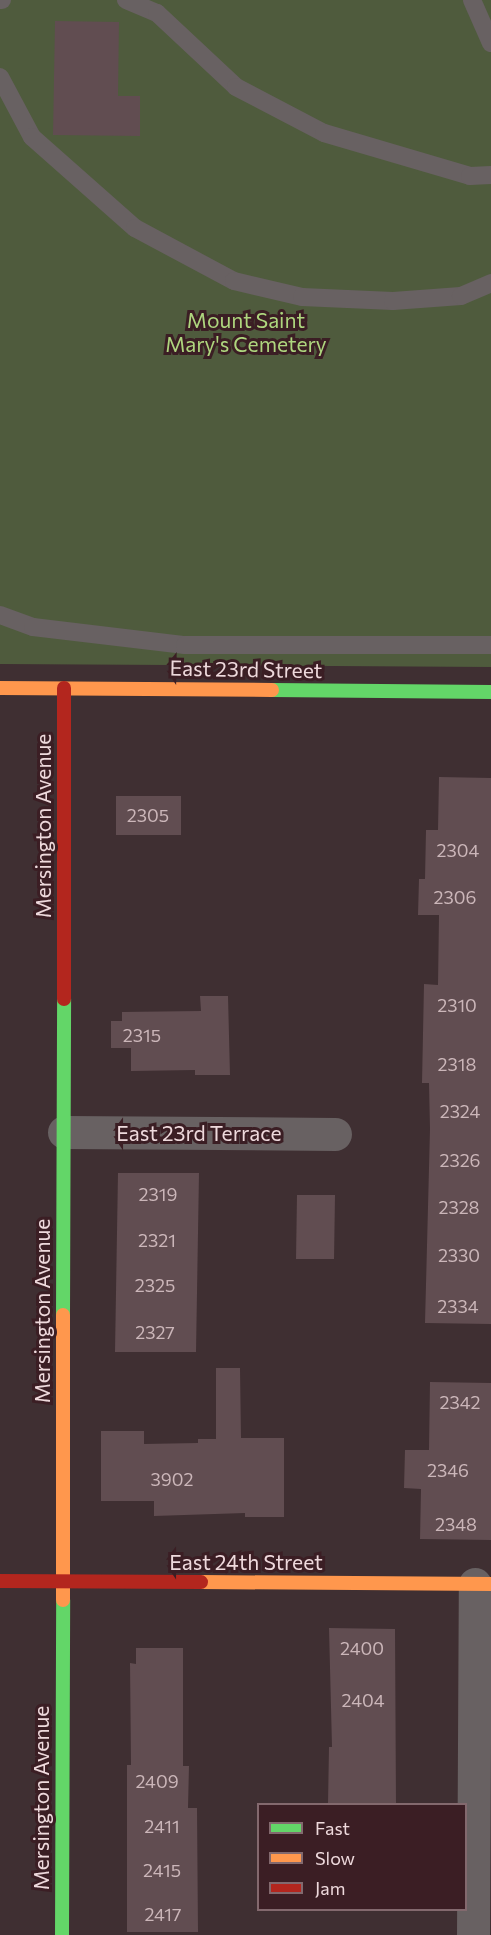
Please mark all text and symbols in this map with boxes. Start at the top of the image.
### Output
park label: Mount Saint Mary's Cemetery [165,307,327,357]
street label: East 23rd Street [169,655,323,683]
street label: Mersington Avenue [30,734,56,918]
house number: 2305 [127,804,169,826]
house number: 2304 [437,839,479,861]
house number: 2306 [434,886,476,908]
house number: 2310 [437,994,477,1016]
house number: 2315 [123,1024,161,1046]
house number: 2318 [438,1053,476,1075]
house number: 2324 [440,1100,480,1122]
street label: East 23rd Terrace [116,1120,282,1146]
house number: 2326 [439,1149,481,1171]
house number: 2319 [139,1183,177,1205]
house number: 2328 [438,1196,480,1218]
street label: Mersington Avenue [29,1219,55,1403]
house number: 2321 [138,1229,176,1251]
house number: 2330 [438,1244,480,1266]
house number: 2325 [135,1274,175,1296]
house number: 2334 [437,1295,479,1317]
house number: 2327 [135,1321,175,1343]
house number: 2342 [440,1391,480,1413]
house number: 2346 [427,1459,469,1481]
house number: 3902 [151,1468,193,1490]
house number: 2348 [435,1513,477,1535]
street label: East 24th Street [169,1549,323,1575]
house number: 2400 [340,1637,384,1659]
house number: 2404 [341,1689,385,1711]
street label: Mersington Avenue [28,1706,54,1890]
house number: 2409 [135,1770,179,1792]
legend [257,1803,467,1911]
house number: 2411 [144,1815,180,1837]
text: Fast [315,1817,350,1839]
text: Slow [315,1847,355,1869]
house number: 2415 [143,1859,181,1881]
text: Jam [315,1877,345,1899]
house number: 2417 [144,1903,182,1925]

